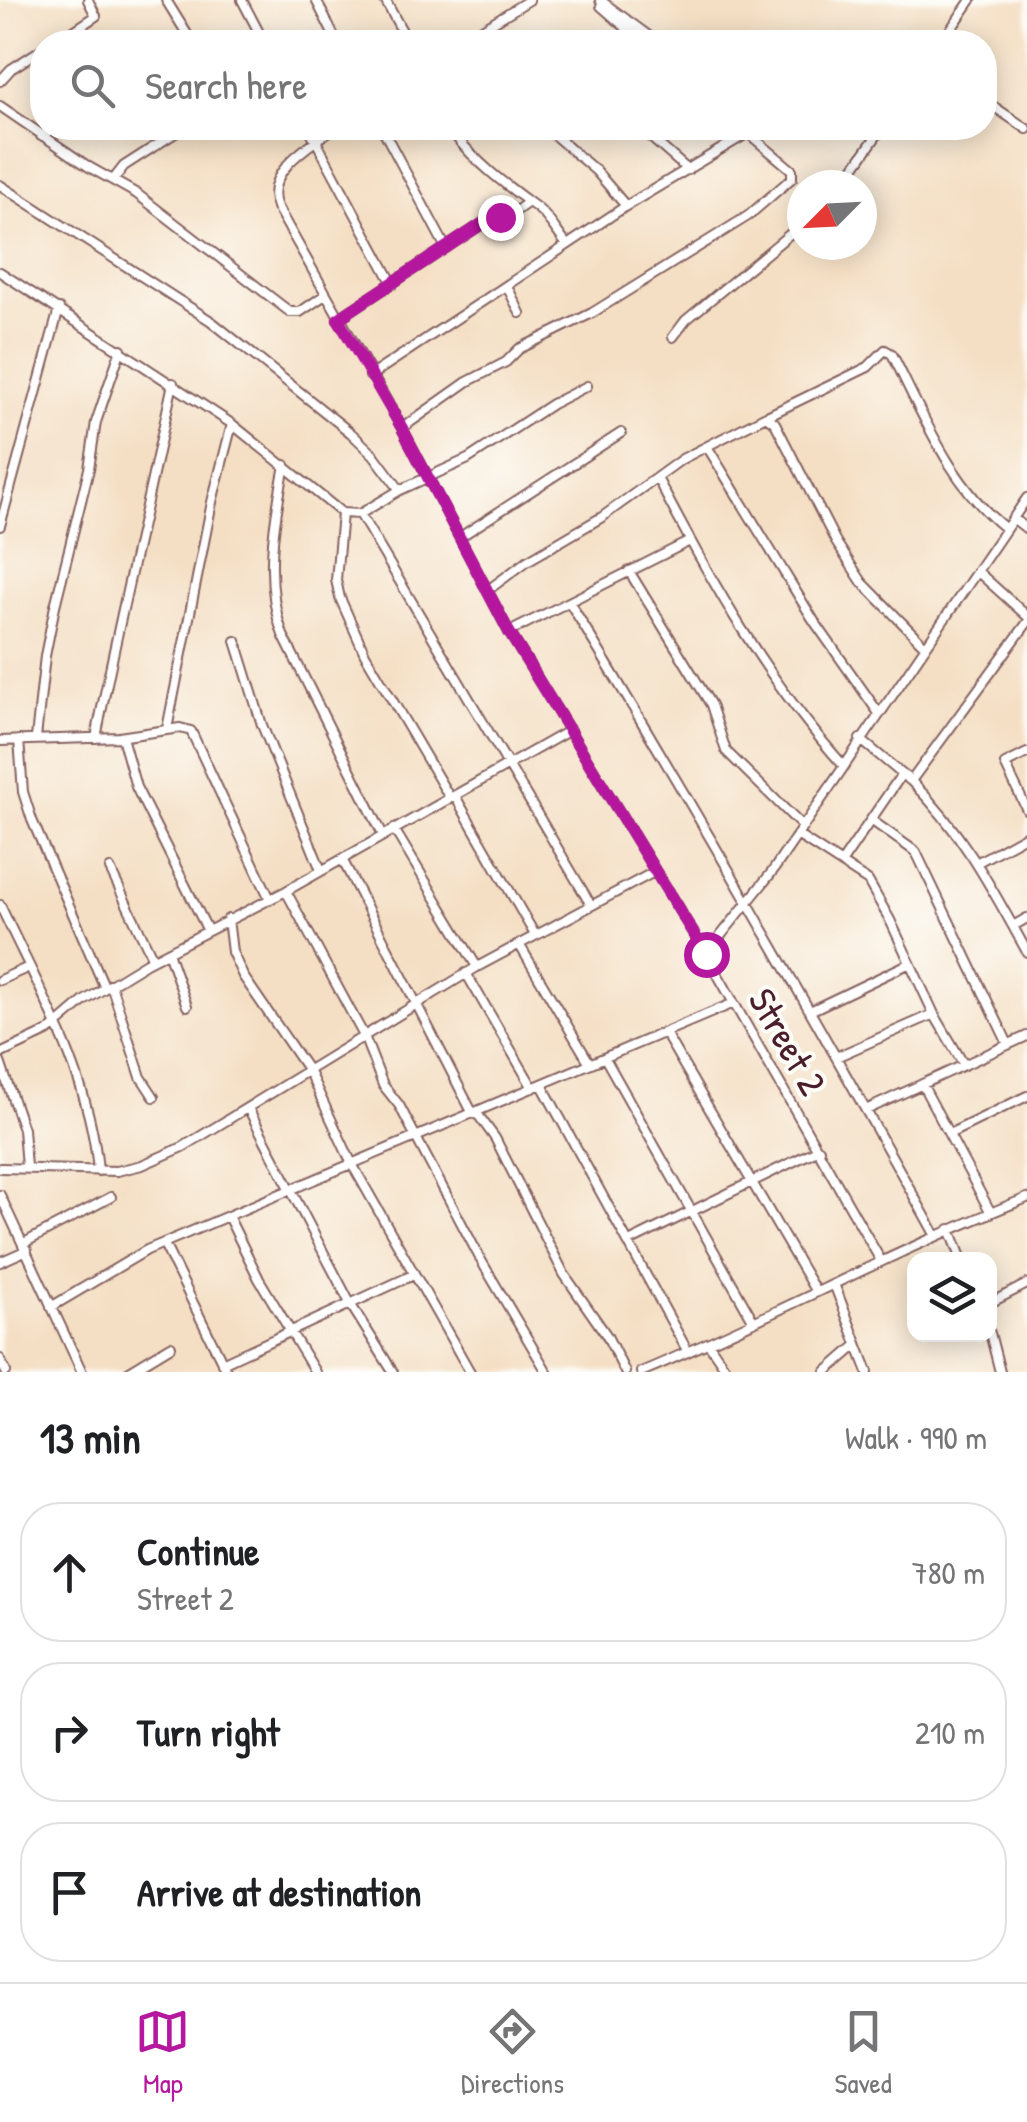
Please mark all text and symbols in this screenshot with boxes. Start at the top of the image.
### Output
search box [30,30,997,140]
icon: search [65,58,120,113]
text: Search here [145,59,307,111]
north arrow [787,170,877,260]
route end [478,195,524,241]
route start [684,932,730,978]
street label: Street 2 [737,978,839,1104]
map controls [907,1252,997,1342]
button: layers [907,1252,997,1342]
text: 13 min [40,1409,141,1466]
text: Walk · 990 m [845,1416,987,1459]
text: Continue [137,1525,259,1577]
icon: ahead [42,1545,97,1600]
text: 780 m [912,1551,985,1594]
text: Street 2 [137,1577,234,1620]
icon: right [42,1705,97,1760]
text: Turn right [137,1706,280,1758]
text: 210 m [915,1711,985,1754]
icon: arrive [42,1865,97,1920]
text: Arrive at destination [137,1866,421,1918]
tab: Map [135,2004,190,2102]
tab: Directions [461,2004,564,2102]
tab: Saved [835,2004,892,2102]

